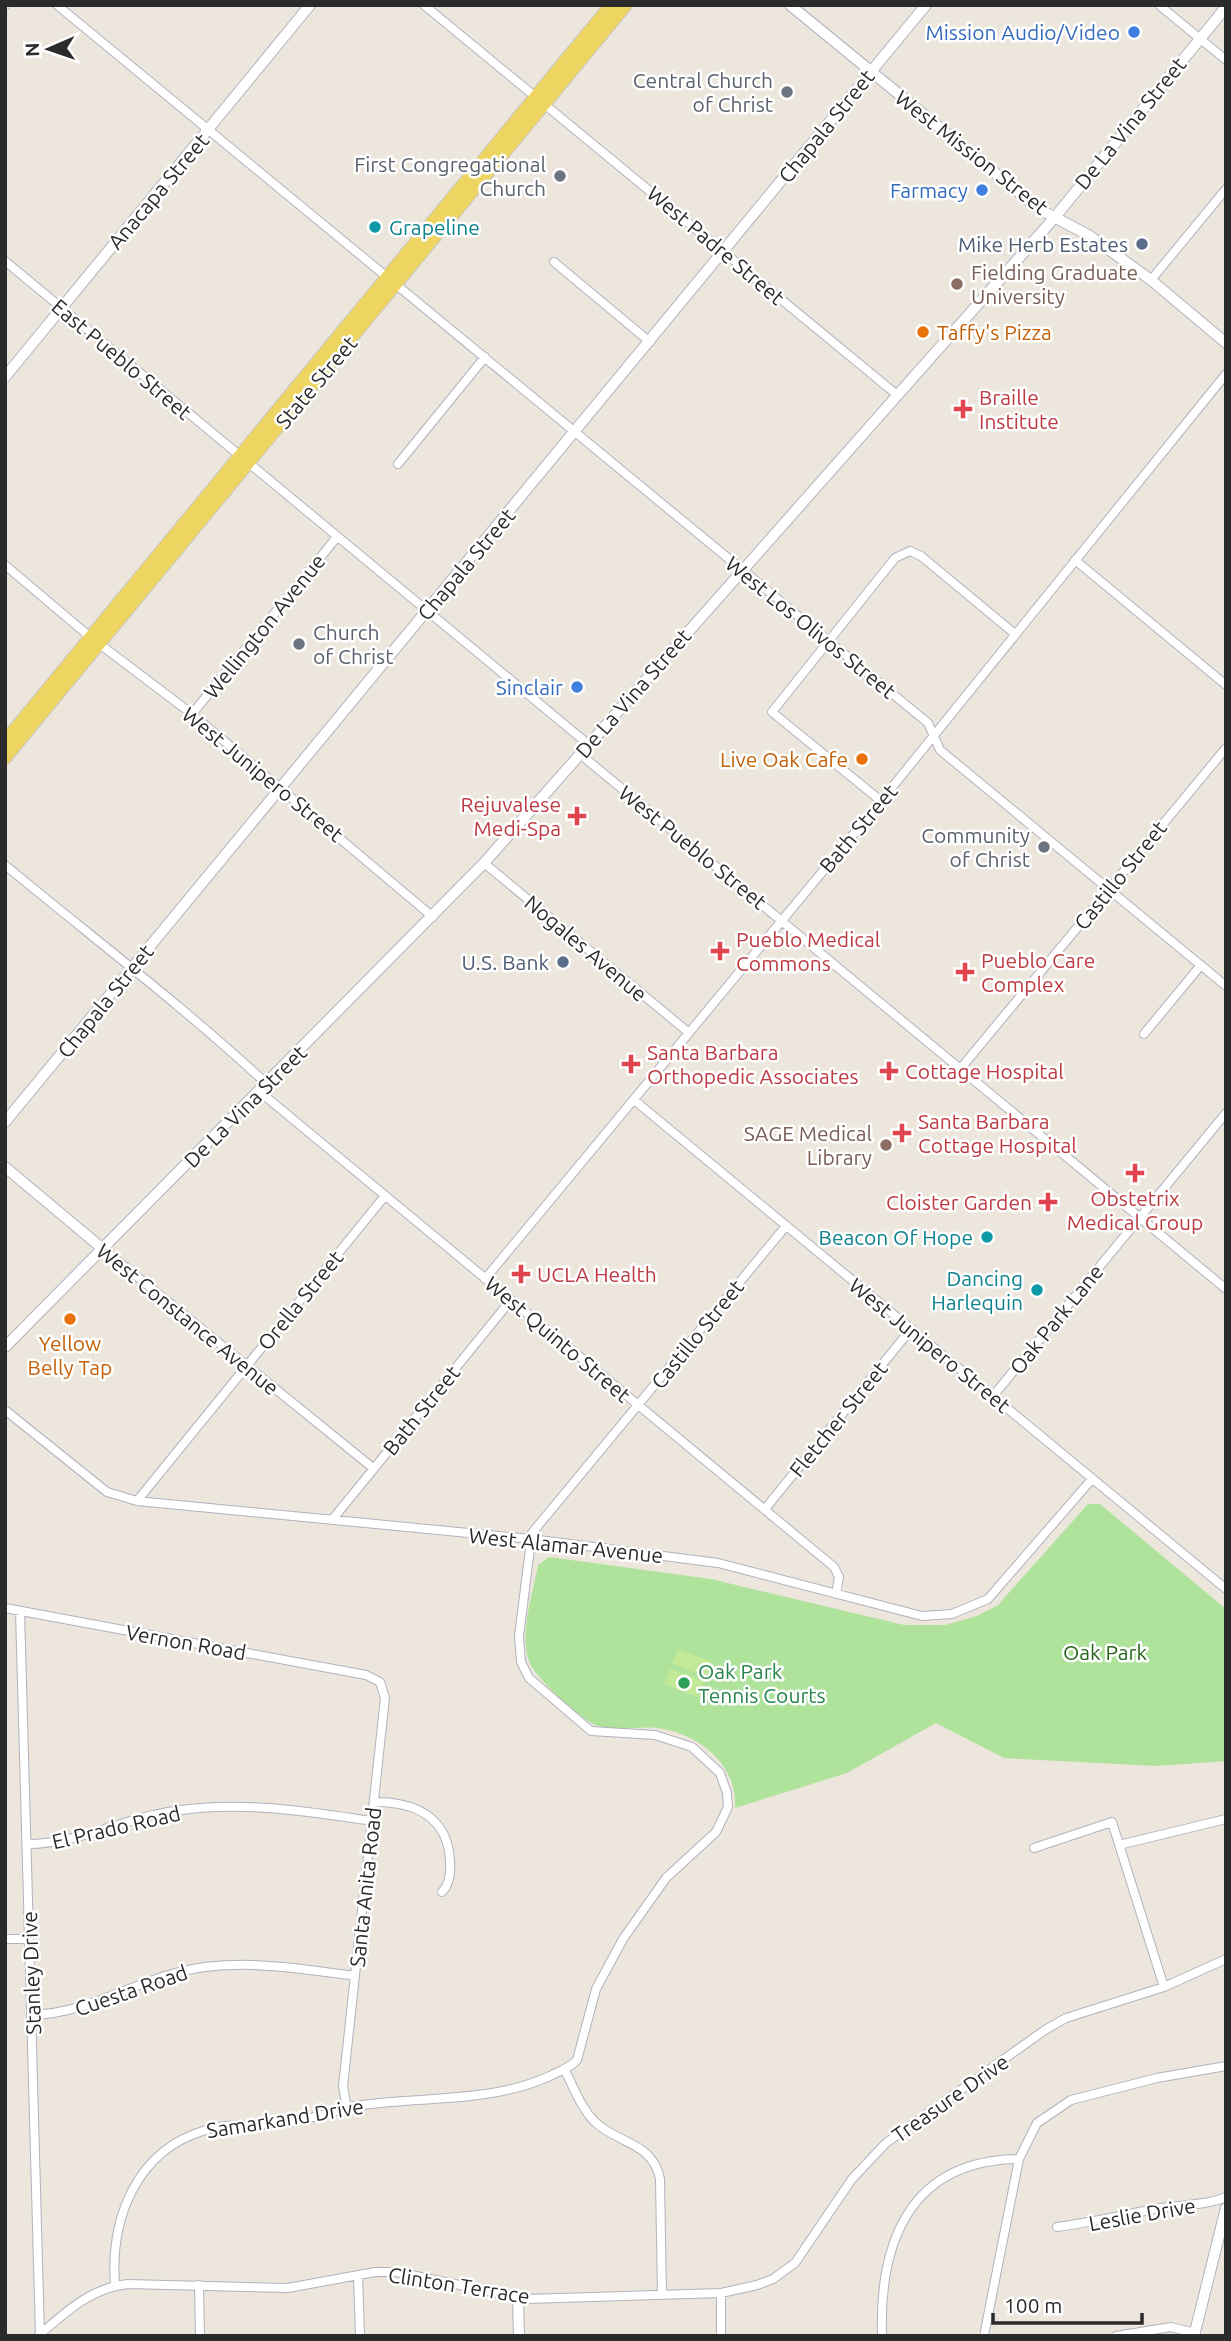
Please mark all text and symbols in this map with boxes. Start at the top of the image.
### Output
north arrow [14,14,84,84]
place label: Mission Audio/Video [925,20,1120,44]
marker: Mission Audio/Video [1126,24,1142,40]
text: N [21,42,43,57]
street label: De La Vina Street [1069,52,1191,194]
street label: Chapala Street [773,65,879,187]
place label: Central Church of Christ [633,68,773,116]
marker: Central Church of Christ [779,84,795,100]
street label: West Mission Street [891,85,1053,219]
street label: Anacapa Street [103,128,213,254]
place label: First Congregational Church [354,152,546,200]
marker: First Congregational Church [552,168,568,184]
place label: Farmacy [890,178,968,202]
street label: West Padre Street [643,181,789,309]
marker: Farmacy [974,182,990,198]
place label: Grapeline [389,215,480,239]
marker: Grapeline [367,219,383,235]
place label: Mike Herb Estates [958,232,1128,256]
marker: Mike Herb Estates [1134,236,1150,252]
place label: Fielding Graduate University [971,260,1138,308]
marker: Fielding Graduate University [949,276,965,292]
street label: East Pueblo Street [47,294,197,424]
place label: Taffy's Pizza [937,320,1052,344]
marker: Taffy's Pizza [915,324,931,340]
street label: State Street [270,331,362,433]
place label: Braille Institute [979,385,1059,433]
marker: Braille Institute [953,399,973,419]
street label: Chapala Street [412,503,520,625]
street label: Wellington Avenue [198,549,330,703]
street label: West Los Olivos Street [721,551,901,703]
place label: Church of Christ [313,620,393,668]
street label: De La Vina Street [571,624,695,762]
marker: Church of Christ [291,636,307,652]
place label: Sinclair [496,675,563,699]
marker: Sinclair [569,679,585,695]
street label: West Junipero Street [178,702,348,846]
place label: Live Oak Cafe [720,747,848,771]
marker: Live Oak Cafe [854,751,870,767]
street label: Bath Street [814,779,902,877]
street label: West Pueblo Street [615,780,771,914]
place label: Rejuvalese Medi-Spa [460,792,561,840]
marker: Rejuvalese Medi-Spa [567,806,587,826]
street label: Castillo Street [1069,816,1171,934]
place label: Community of Christ [921,823,1030,871]
marker: Community of Christ [1036,839,1052,855]
street label: Nogales Avenue [520,890,652,1006]
place label: Pueblo Medical Commons [736,927,880,975]
street label: Chapala Street [52,940,158,1062]
marker: Pueblo Medical Commons [710,941,730,961]
place label: Pueblo Care Complex [981,948,1095,996]
place label: U.S. Bank [462,950,549,974]
marker: U.S. Bank [555,954,571,970]
marker: Pueblo Care Complex [955,962,975,982]
street label: De La Vina Street [179,1040,311,1172]
place label: Santa Barbara Orthopedic Associates [647,1040,859,1088]
marker: Santa Barbara Orthopedic Associates [621,1054,641,1074]
place label: Cottage Hospital [905,1059,1064,1083]
marker: Cottage Hospital [879,1061,899,1081]
place label: Santa Barbara Cottage Hospital [918,1109,1077,1157]
place label: SAGE Medical Library [744,1121,872,1169]
marker: Santa Barbara Cottage Hospital [892,1123,912,1143]
marker: SAGE Medical Library [878,1137,894,1153]
marker: Obstetrix Medical Group [1125,1163,1145,1183]
place label: Obstetrix Medical Group [1067,1186,1203,1234]
place label: Cloister Garden [886,1190,1032,1214]
marker: Cloister Garden [1038,1192,1058,1212]
place label: Beacon Of Hope [819,1225,973,1249]
marker: Beacon Of Hope [979,1229,995,1245]
street label: West Constance Avenue [92,1238,284,1400]
street label: Orella Street [253,1245,347,1355]
street label: Oak Park Lane [1004,1259,1108,1379]
place label: UCLA Health [537,1262,657,1286]
marker: UCLA Health [511,1264,531,1284]
place label: Dancing Harlequin [931,1266,1023,1314]
street label: West Quinto Street [480,1271,636,1407]
street label: West Junipero Street [845,1273,1015,1417]
street label: Castillo Street [646,1275,748,1393]
marker: Dancing Harlequin [1029,1282,1045,1298]
marker: Yellow Belly Tap [62,1311,78,1327]
place label: Yellow Belly Tap [28,1331,112,1379]
street label: Fletcher Street [784,1357,892,1481]
street label: Bath Street [378,1361,464,1459]
street label: West Alamar Avenue [468,1523,664,1567]
street label: Vernon Road [124,1620,248,1664]
park label: Oak Park [1063,1640,1148,1664]
place label: Oak Park Tennis Courts [698,1659,826,1707]
marker: Oak Park Tennis Courts [676,1675,692,1691]
street label: El Prado Road [49,1801,183,1853]
street label: Santa Anita Road [345,1806,385,1968]
street label: Stanley Drive [17,1911,45,2035]
street label: Cuesta Road [71,1960,191,2020]
street label: Treasure Drive [887,2049,1013,2147]
street label: Samarkand Drive [205,2094,365,2142]
street label: Leslie Drive [1087,2193,1197,2235]
street label: Clinton Terrace [386,2262,532,2308]
scale bar [993,2282,1142,2326]
text: 100 m [1004,2293,1062,2317]

